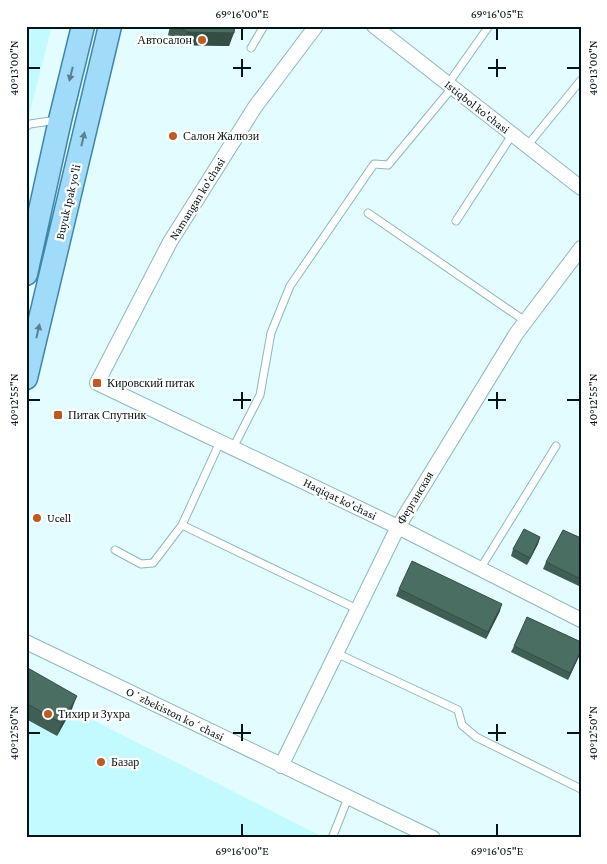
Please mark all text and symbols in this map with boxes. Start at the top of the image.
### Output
text: 69°16'00"E [215,7,269,21]
text: 69°16'05"E [471,7,524,21]
place label: Автосалон [137,33,193,47]
marker: Автосалон [196,34,208,46]
text: 40°13'00"N [7,40,21,96]
text: 40°13'00"N [586,40,600,96]
one-way arrow [67,66,75,81]
street label: Istiqbol ko'chasi [442,77,512,137]
place label: Салон Жалюзи [183,129,260,143]
marker: Салон Жалюзи [167,130,179,142]
one-way arrow [80,131,88,146]
street label: Namangan ko'chasi [166,155,228,243]
street label: Buyuk Ipak yo'li [53,163,83,241]
one-way arrow [34,323,42,338]
text: 40°12'55"N [7,373,21,427]
text: 40°12'55"N [586,373,600,427]
place label: Кировский питак [107,376,195,390]
marker: Кировский питак [91,377,103,389]
place label: Питак Спутник [68,408,146,422]
marker: Питак Спутник [52,409,64,421]
street label: Ферганская [394,469,437,527]
street label: Haqiqat ko'chasi [301,475,379,523]
place label: Ucell [47,511,71,525]
marker: Ucell [31,512,43,524]
street label: Oʻzbekiston koʻchasi [124,684,226,744]
text: 40°12'50"N [7,706,21,760]
text: 40°12'50"N [586,706,600,760]
place label: Тихир и Зухра [58,707,131,721]
marker: Тихир и Зухра [42,708,54,720]
place label: Базар [111,755,139,769]
marker: Базар [95,756,107,768]
text: 69°16'00"E [215,844,269,858]
text: 69°16'05"E [471,844,524,858]

